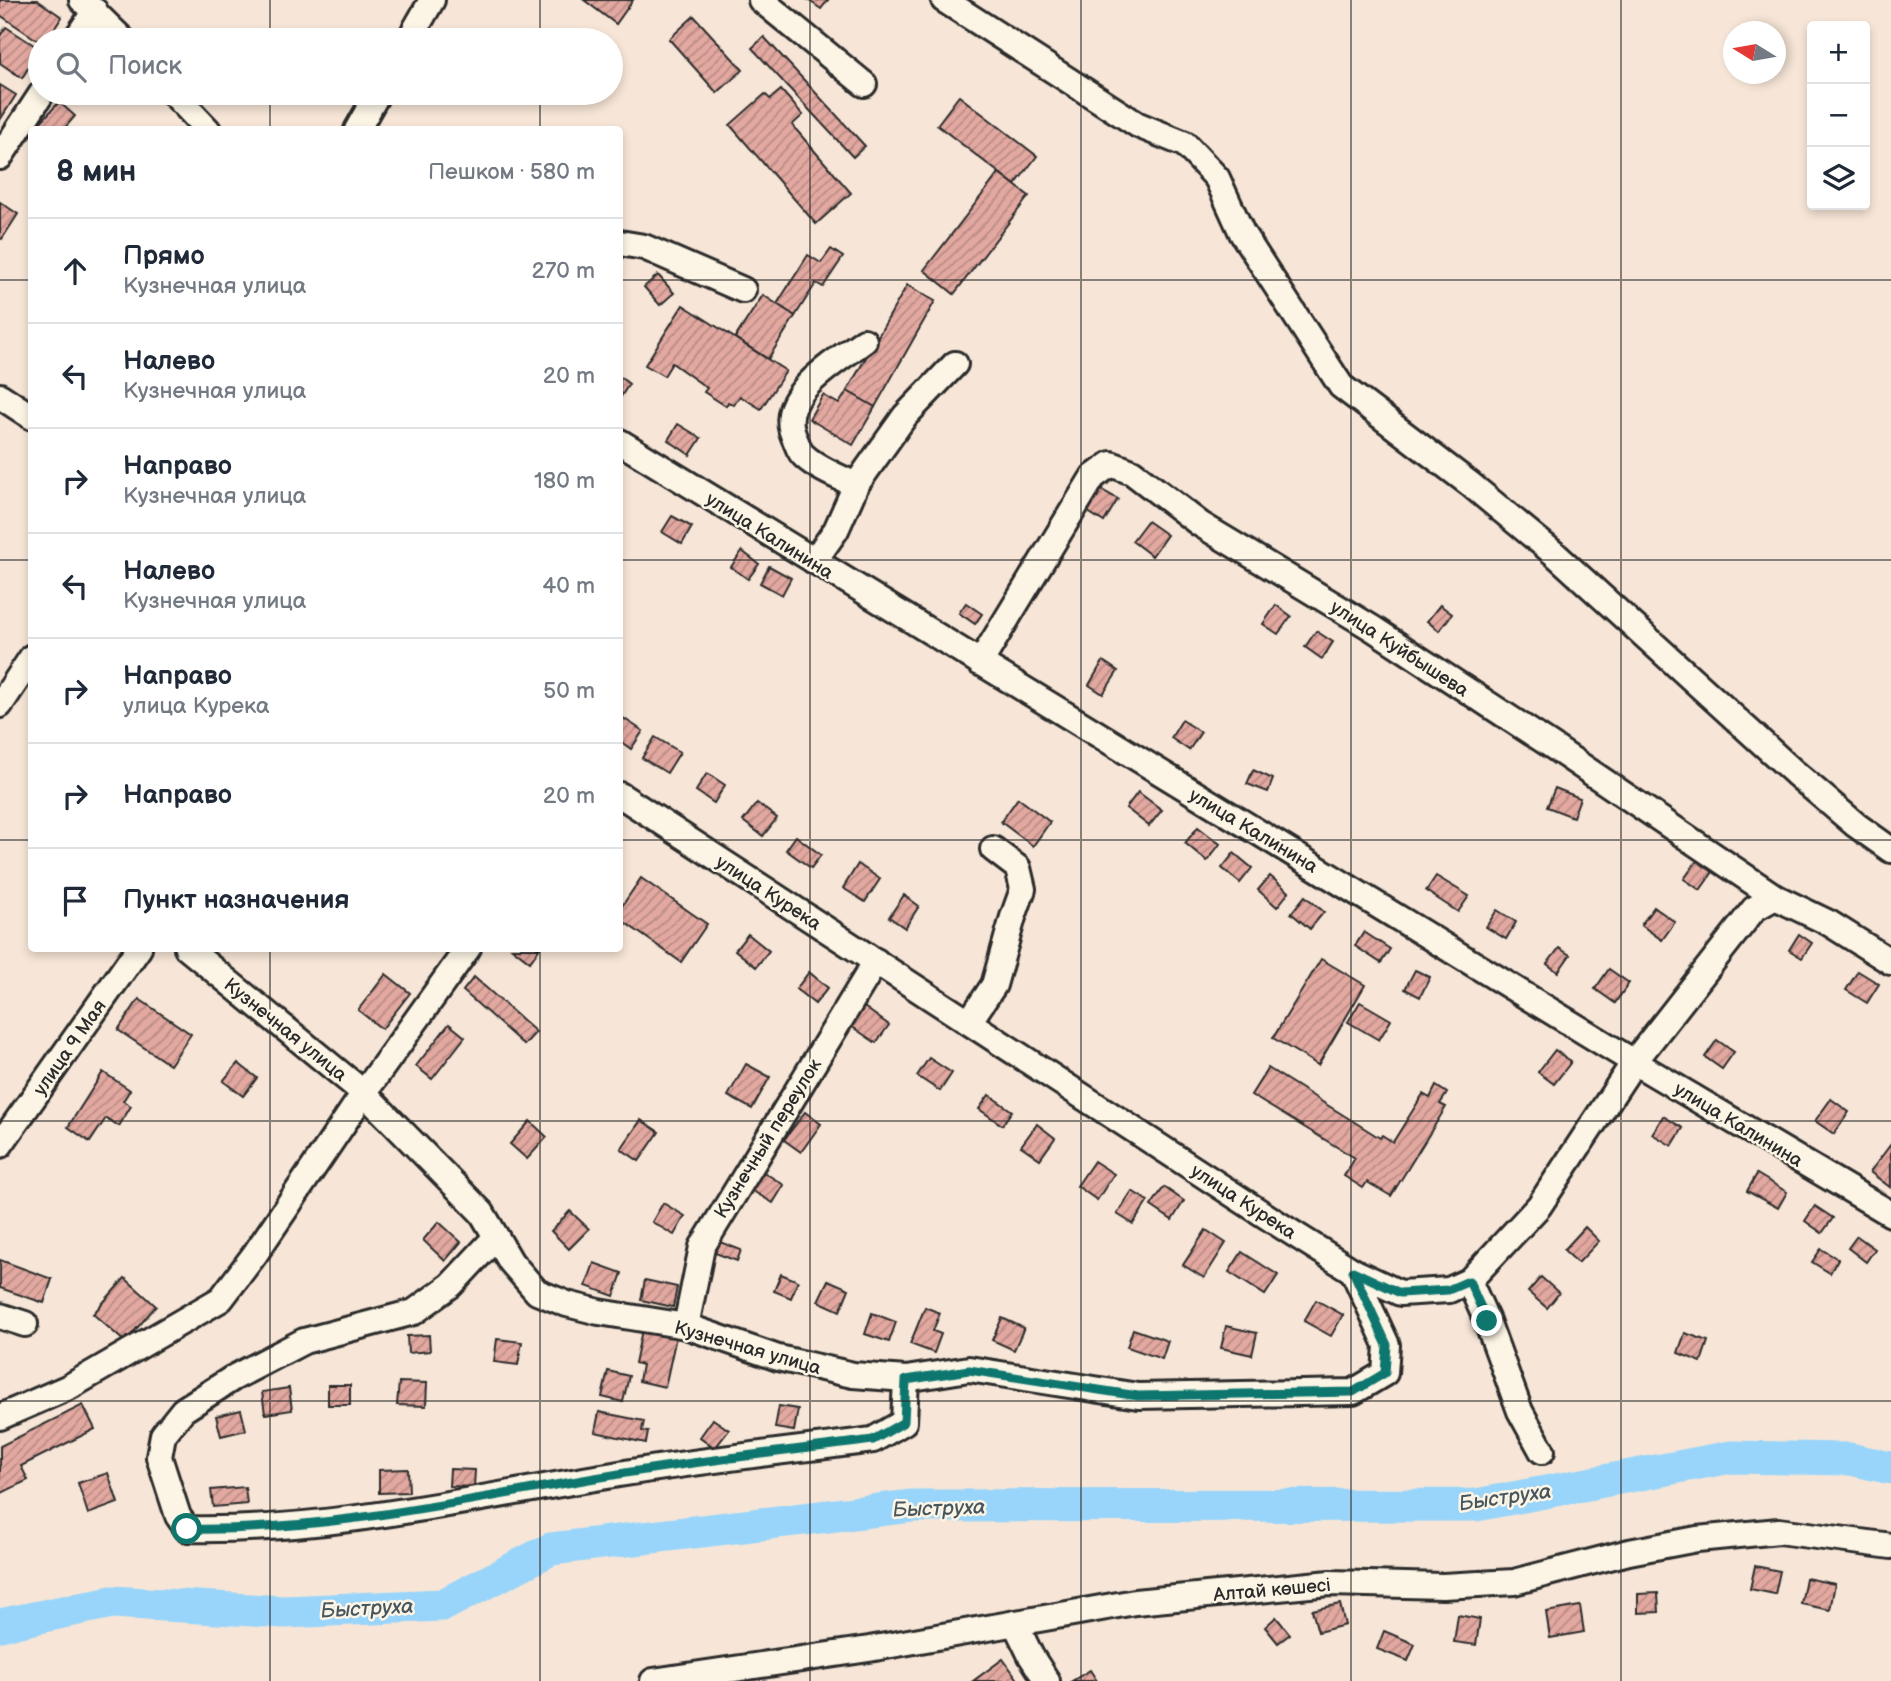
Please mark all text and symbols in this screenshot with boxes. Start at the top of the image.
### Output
north arrow [1723,21,1786,84]
map controls [1807,21,1870,210]
button: + [1807,21,1870,84]
search box [28,28,623,105]
icon: search [52,48,90,86]
text: Поиск [108,51,182,82]
button: − [1807,84,1870,147]
button: layers [1807,147,1870,210]
text: 8 мин [56,154,136,190]
text: Пешком · 580 m [428,158,595,186]
text: Прямо [123,241,205,272]
icon: ahead [56,252,94,290]
text: 270 m [531,257,595,285]
text: Кузнечная улица [123,272,306,300]
text: Налево [123,346,215,377]
icon: left [56,357,94,395]
text: 20 m [543,362,595,390]
text: Кузнечная улица [123,377,306,405]
text: Направо [123,451,232,482]
icon: right [56,462,94,500]
text: 180 m [534,467,595,495]
text: Кузнечная улица [123,482,306,510]
street label: улица Калинина [701,488,837,585]
text: Налево [123,556,215,587]
icon: left [56,567,94,605]
text: 40 m [542,572,595,600]
text: Кузнечная улица [123,587,306,615]
street label: улица Куйбышева [1326,596,1473,702]
text: Направо [123,661,232,692]
icon: right [56,672,94,710]
text: 50 m [543,677,595,705]
text: улица Курека [123,692,270,720]
icon: right [56,777,94,815]
text: Направо [123,780,232,811]
text: 20 m [543,782,595,810]
street label: улица Калинина [1185,784,1322,879]
street label: улица Курека [711,851,825,936]
icon: arrive [56,882,94,920]
text: Пункт назначения [123,885,349,916]
street label: Кузнечная улица [219,974,351,1087]
street label: улица 9 Мая [29,996,112,1100]
street label: Кузнечный переулок [710,1055,827,1223]
street label: улица Калинина [1670,1078,1807,1173]
street label: улица Курека [1186,1160,1300,1245]
route end [1471,1305,1502,1336]
street label: Кузнечная улица [672,1317,824,1380]
water label: Быструха [1457,1479,1553,1516]
water label: Быструха [892,1494,986,1523]
route start [171,1513,202,1544]
street label: Алтай көшесі [1212,1574,1332,1607]
water label: Быструха [320,1594,414,1623]

